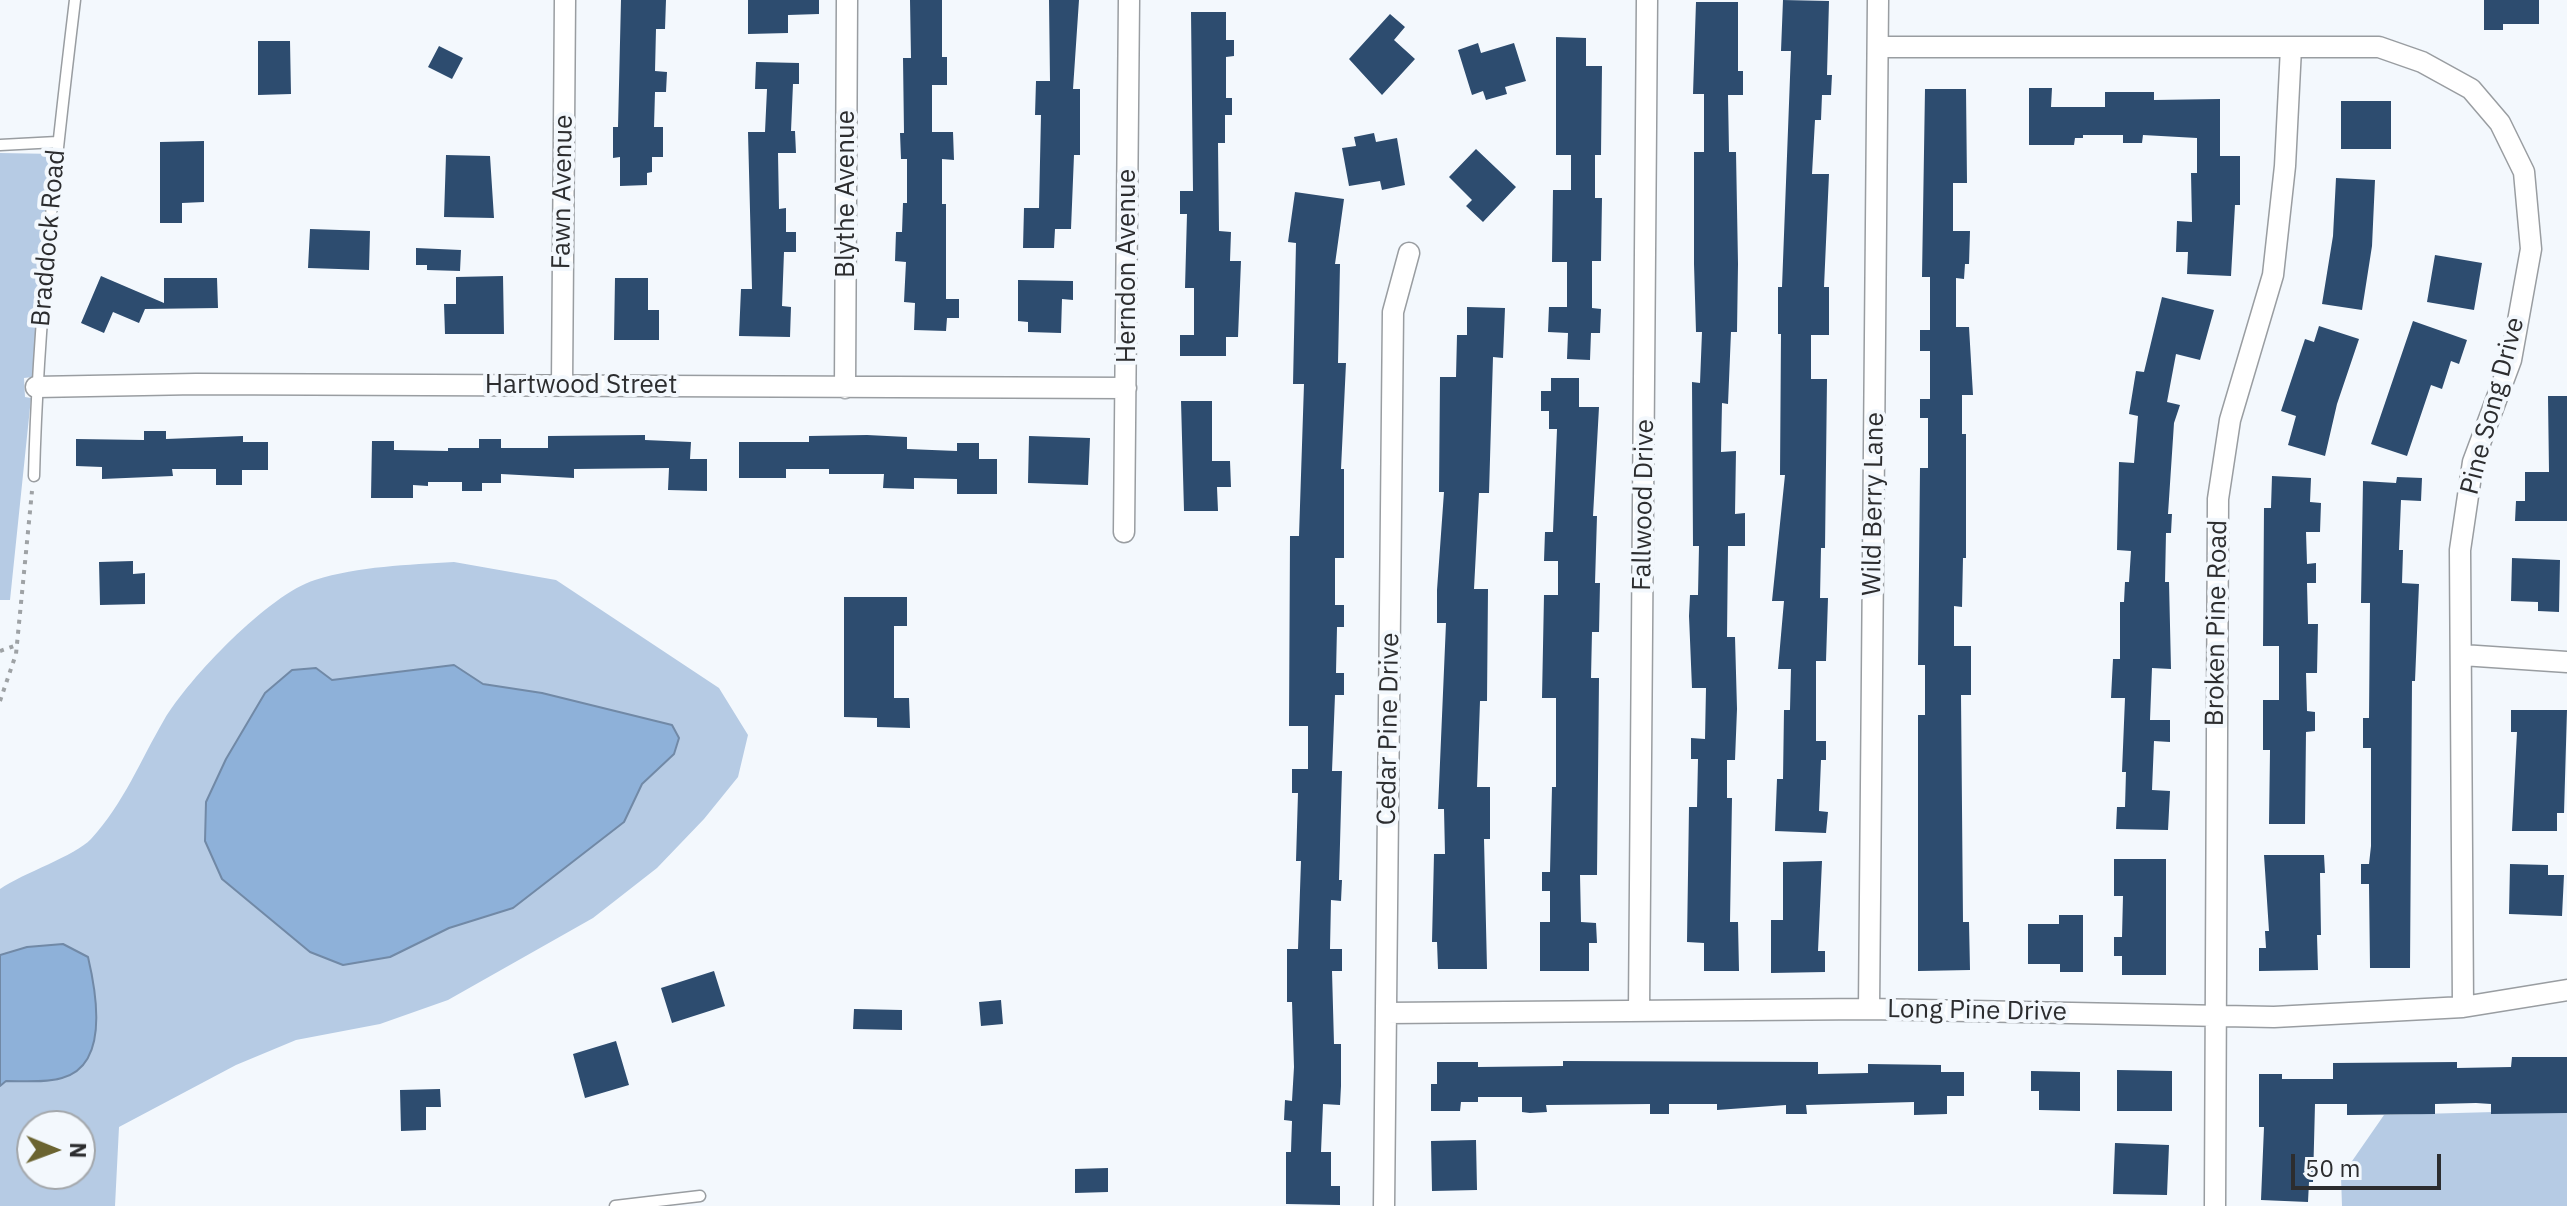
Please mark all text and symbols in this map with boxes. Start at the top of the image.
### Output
street label: Blythe Avenue [830,110,862,278]
street label: Fawn Avenue [546,114,580,270]
street label: Braddock Road [26,148,72,328]
street label: Herndon Avenue [1111,169,1143,363]
street label: Pine Song Drive [2454,314,2532,498]
street label: Hartwood Street [485,369,677,401]
street label: Wild Berry Lane [1857,412,1891,596]
street label: Fallwood Drive [1627,419,1661,591]
street label: Broken Pine Road [2200,519,2234,727]
street label: Cedar Pine Drive [1372,632,1406,826]
street label: Long Pine Drive [1887,994,2067,1028]
north arrow [16,1110,96,1190]
scale bar [2295,1138,2445,1188]
text: N [64,1142,93,1159]
text: 50 m [2305,1152,2360,1184]

